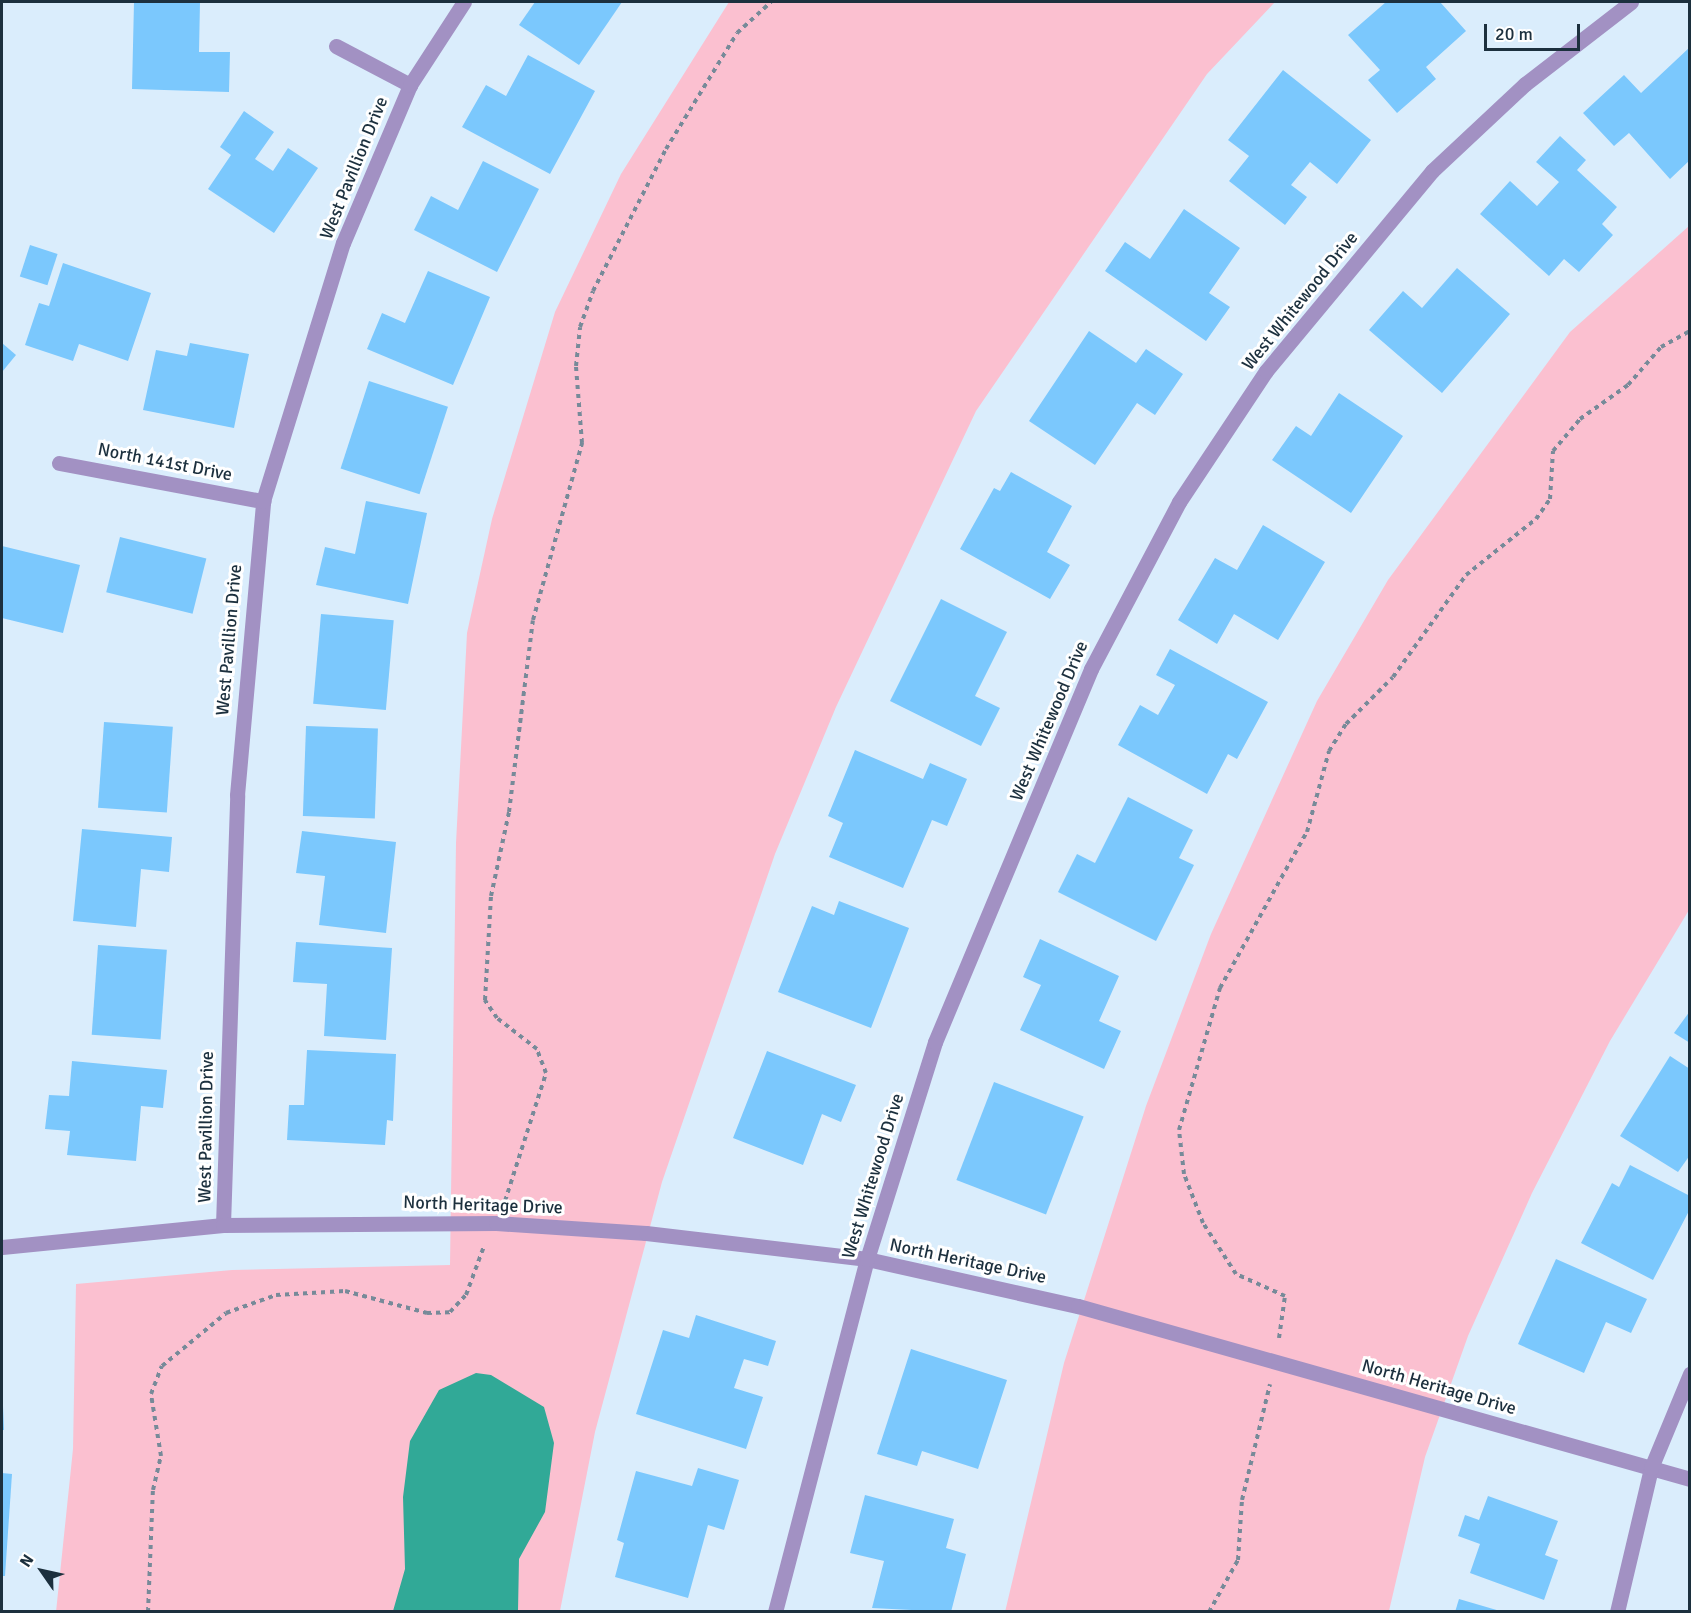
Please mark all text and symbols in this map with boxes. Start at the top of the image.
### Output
scale bar [1487,12,1583,50]
text: 20 m [1495,23,1533,45]
street label: West Pavillion Drive [316,94,392,242]
street label: West Whitewood Drive [1238,227,1362,375]
street label: North 141st Drive [96,438,234,486]
street label: West Pavillion Drive [212,563,246,717]
street label: West Whitewood Drive [1005,638,1093,804]
street label: West Pavillion Drive [194,1051,218,1203]
street label: West Whitewood Drive [838,1091,908,1261]
street label: North Heritage Drive [403,1191,563,1219]
street label: North Heritage Drive [888,1234,1048,1288]
street label: North Heritage Drive [1359,1355,1519,1419]
north arrow [12,1541,72,1601]
text: N [16,1551,38,1571]

